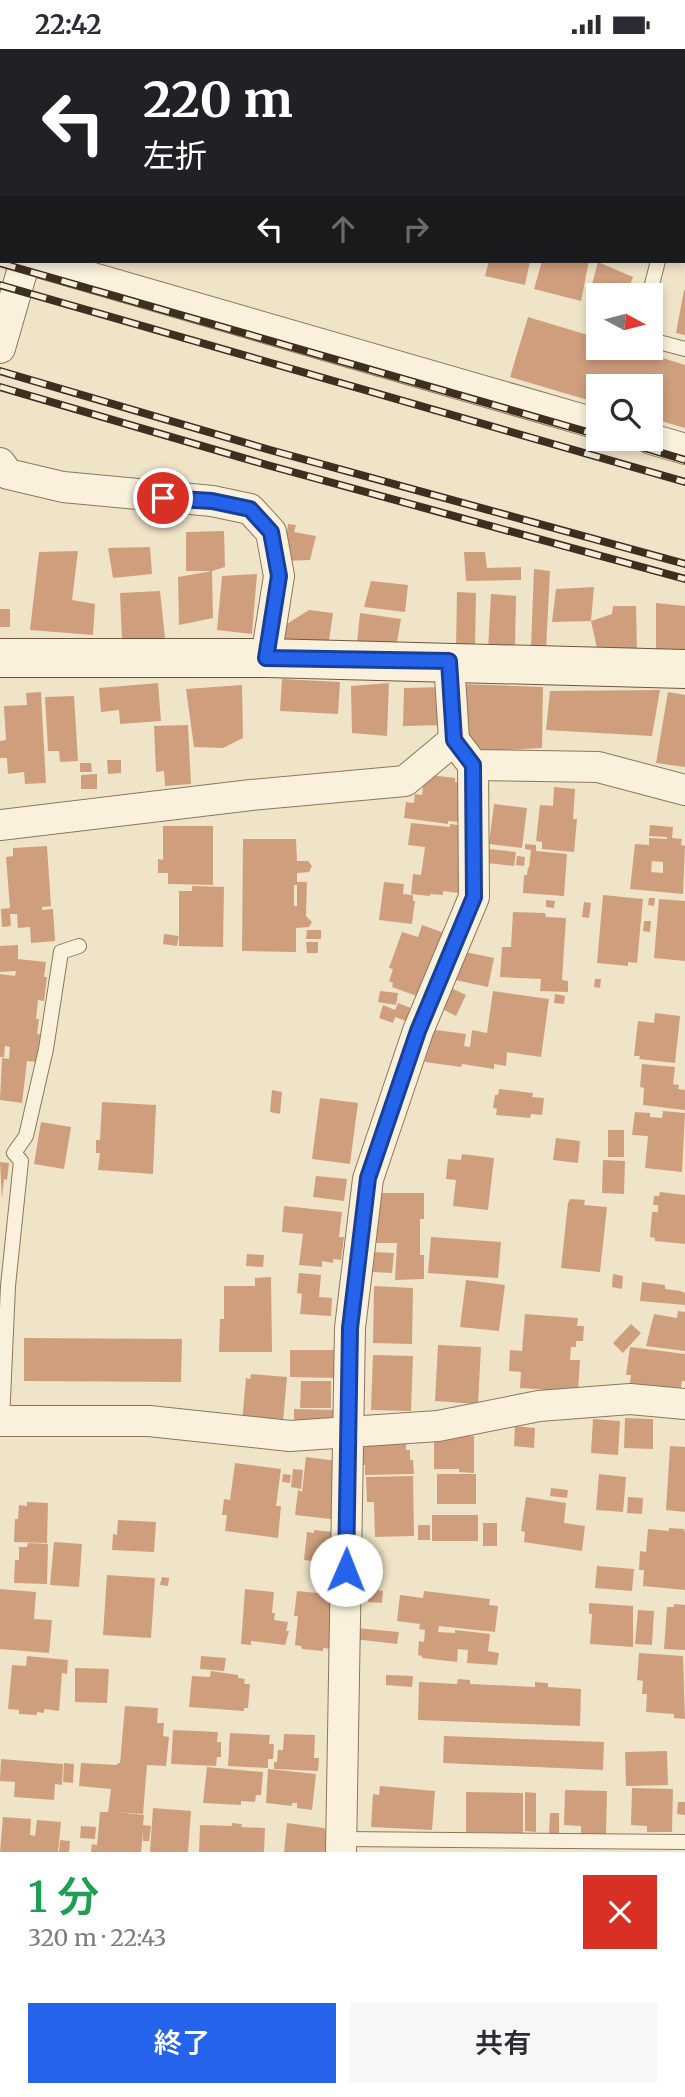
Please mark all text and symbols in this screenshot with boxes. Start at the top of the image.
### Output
text: 22:42 [35,8,101,41]
text: 220 m [143,69,293,130]
icon: left [28,77,119,168]
text: 左折 [143,136,207,176]
icon: left [251,210,289,248]
icon: ahead [324,210,362,248]
icon: right [397,210,435,248]
north arrow [586,283,663,361]
map controls [586,283,663,451]
button: search [586,374,663,451]
pin [133,468,193,528]
icon: arrive [144,479,182,517]
position arrow [309,1533,383,1607]
text: 1 分 [28,1871,99,1923]
button: close [583,1875,657,1949]
text: 320 m · 22:43 [28,1923,166,1952]
button: 終了 [28,2003,336,2083]
button: 共有 [350,2003,657,2083]

